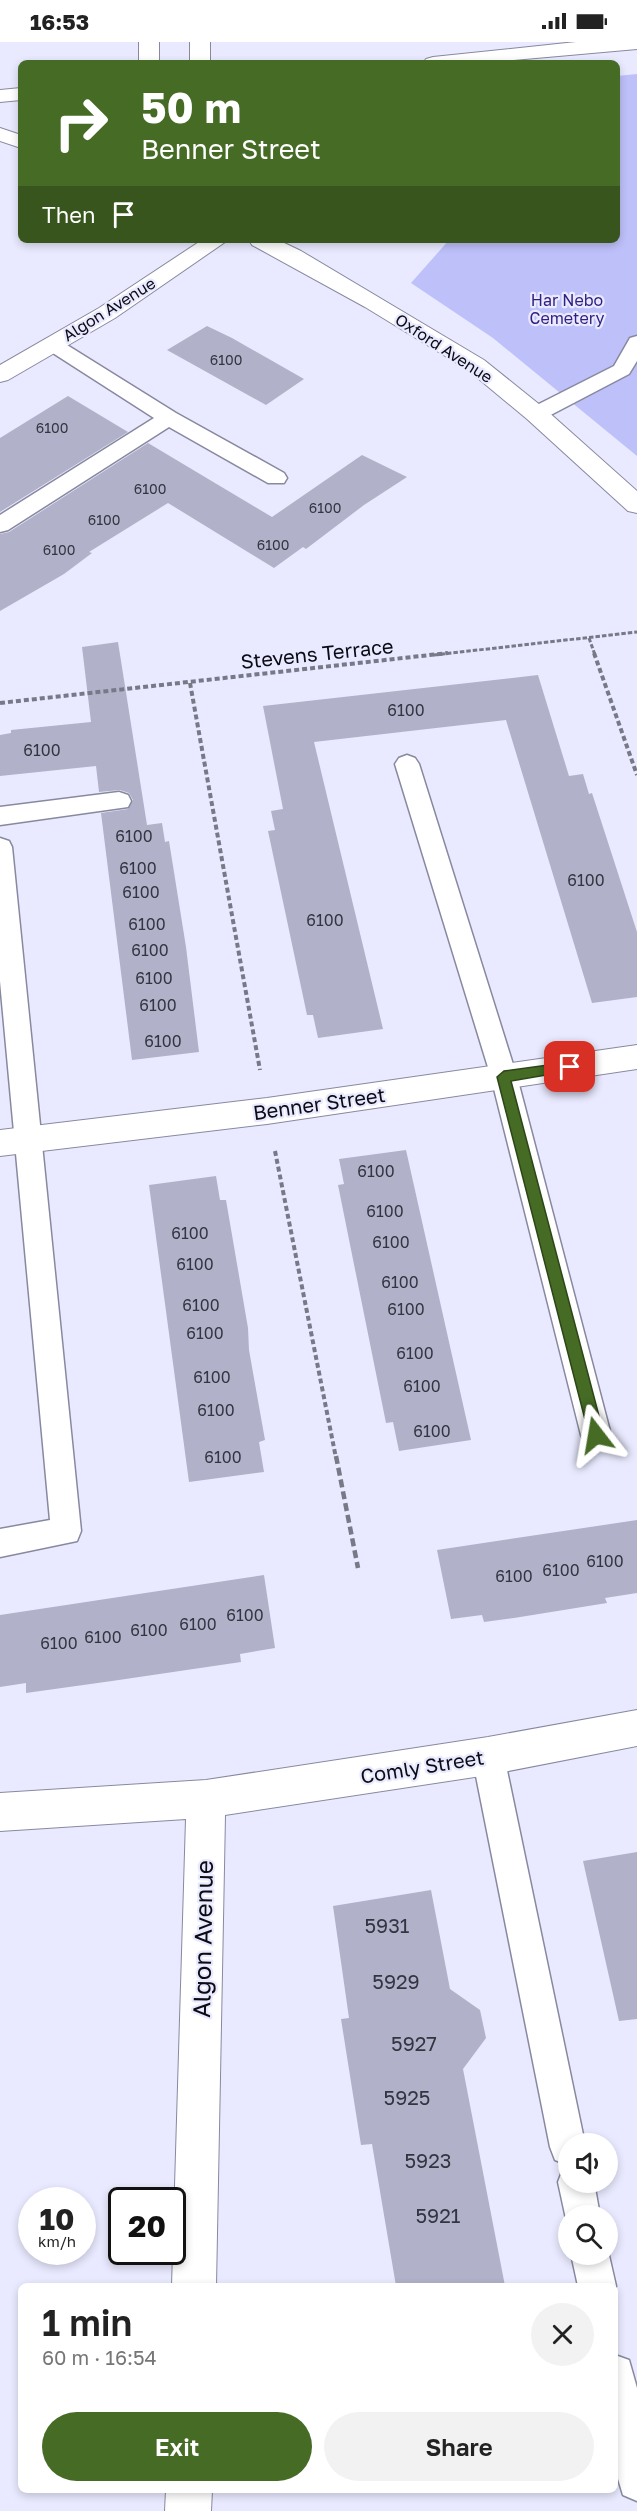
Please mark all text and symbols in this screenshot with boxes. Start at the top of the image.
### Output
text: 16:53 [30,8,89,35]
text: 50 m [141,82,241,132]
icon: right [42,84,120,162]
text: Benner Street [141,133,321,165]
icon: arrive [107,198,140,231]
text: Then [42,201,95,228]
street label: Algon Avenue [59,273,159,345]
park label: Har Nebo Cemetery [530,290,605,328]
street label: Oxford Avenue [392,309,496,387]
house number: 6100 [210,351,242,368]
house number: 6100 [36,419,68,436]
house number: 6100 [134,480,166,497]
house number: 6100 [309,499,341,516]
house number: 6100 [88,511,120,528]
house number: 6100 [257,536,289,553]
house number: 6100 [43,541,75,558]
street label: Stevens Terrace [240,633,394,673]
house number: 6100 [387,700,425,720]
house number: 6100 [23,740,61,760]
house number: 6100 [115,826,153,846]
house number: 6100 [119,858,157,878]
house number: 6100 [567,870,605,890]
house number: 6100 [122,882,160,902]
house number: 6100 [306,910,344,930]
house number: 6100 [128,914,166,934]
house number: 6100 [131,940,169,960]
house number: 6100 [135,968,173,988]
house number: 6100 [139,995,177,1015]
house number: 6100 [144,1031,182,1051]
pin [544,1041,595,1092]
icon: arrive [553,1050,586,1083]
street label: Benner Street [251,1082,387,1124]
house number: 6100 [357,1161,395,1181]
house number: 6100 [366,1201,404,1221]
house number: 6100 [171,1223,209,1243]
house number: 6100 [372,1232,410,1252]
house number: 6100 [176,1254,214,1274]
house number: 6100 [381,1272,419,1292]
house number: 6100 [182,1295,220,1315]
house number: 6100 [387,1299,425,1319]
house number: 6100 [186,1323,224,1343]
house number: 6100 [396,1343,434,1363]
house number: 6100 [193,1367,231,1387]
house number: 6100 [403,1376,441,1396]
house number: 6100 [197,1400,235,1420]
position arrow [564,1403,628,1467]
house number: 6100 [413,1421,451,1441]
house number: 6100 [204,1447,242,1467]
house number: 6100 [586,1551,624,1571]
house number: 6100 [542,1560,580,1580]
house number: 6100 [495,1566,533,1586]
house number: 6100 [226,1605,264,1625]
house number: 6100 [179,1614,217,1634]
house number: 6100 [130,1620,168,1640]
house number: 6100 [84,1627,122,1647]
house number: 6100 [40,1633,78,1653]
street label: Comly Street [359,1744,485,1788]
street label: Algon Avenue [186,1860,218,2018]
house number: 5931 [364,1913,410,1937]
house number: 5929 [372,1969,420,1993]
house number: 5927 [391,2031,437,2055]
house number: 5925 [384,2085,430,2109]
map controls [558,2133,618,2265]
button: sound [558,2133,618,2193]
house number: 5923 [405,2148,452,2172]
speed limit sign: 20 [108,2187,186,2265]
text: 10 [40,2201,74,2237]
house number: 5921 [416,2203,461,2227]
button: search [558,2205,618,2265]
text: km/h [38,2232,76,2250]
text: 1 min [42,2301,132,2344]
button: close [531,2303,594,2366]
text: 60 m · 16:54 [42,2345,157,2369]
button: Exit [42,2412,312,2481]
button: Share [324,2412,594,2481]

